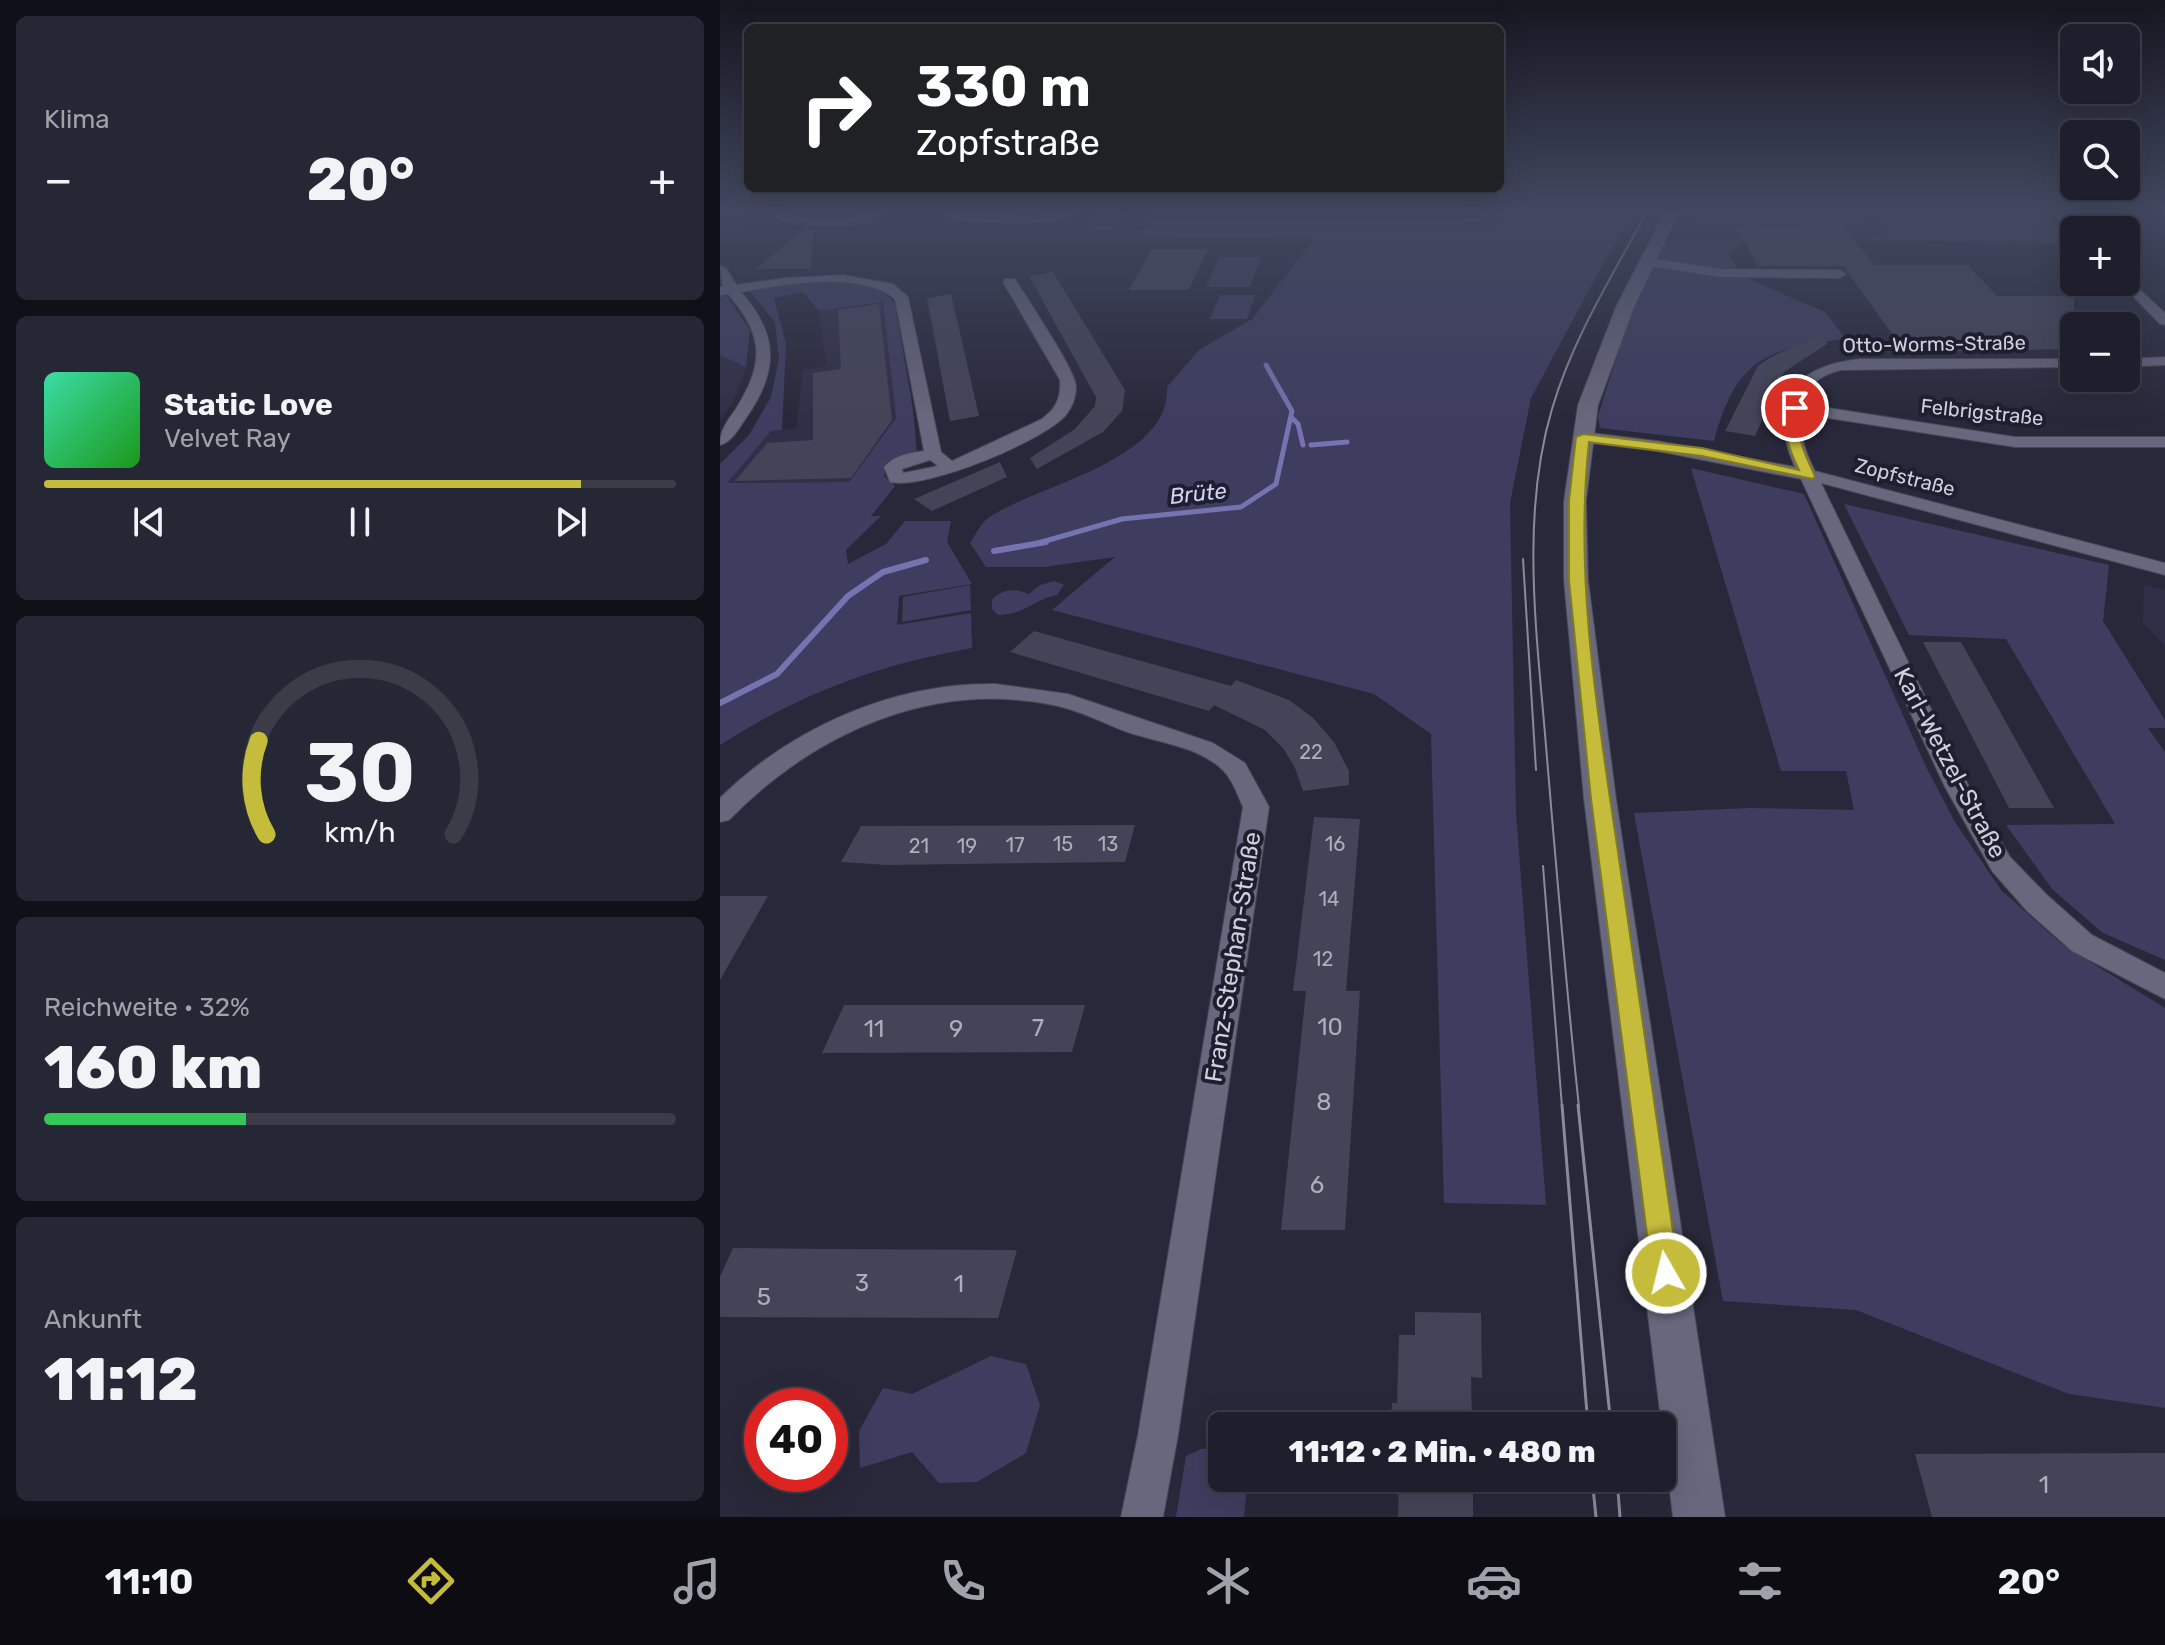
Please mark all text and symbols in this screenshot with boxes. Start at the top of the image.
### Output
map controls [2060,24,2140,392]
button: sound [2060,24,2140,104]
text: 330 m [916,54,1091,120]
icon: right [784,56,888,160]
text: Klima [44,104,110,135]
button: search [2060,120,2140,200]
text: Zopfstraße [916,121,1100,164]
text: 20° [307,144,414,215]
text: − [44,154,73,206]
text: + [649,154,676,206]
button: + [2060,216,2140,296]
button: − [2060,312,2140,392]
street label: Otto-Worms-Straße [1842,330,2026,358]
pin [1761,374,1829,442]
icon: arrive [1773,386,1817,430]
text: Static Love [164,387,333,423]
street label: Felbrigstraße [1919,394,2045,430]
text: Velvet Ray [164,423,291,454]
street label: Zopfstraße [1853,453,1957,501]
water label: Brüte [1168,477,1228,510]
icon: previous [127,500,171,544]
icon: pause [338,500,382,544]
icon: next [549,500,593,544]
street label: Karl-Wetzel-Straße [1888,663,2012,863]
text: 30 [304,722,416,821]
house number: 22 [1299,740,1323,764]
text: km/h [324,815,396,849]
street label: Franz-Stephan-Straße [1199,830,1267,1084]
house number: 15 [1053,832,1073,856]
house number: 13 [1098,832,1118,856]
house number: 16 [1325,832,1345,856]
house number: 17 [1006,833,1024,857]
house number: 21 [909,834,929,858]
house number: 19 [957,834,977,858]
house number: 14 [1319,887,1339,911]
house number: 12 [1313,947,1333,971]
text: Reichweite · 32% [44,992,250,1023]
house number: 10 [1317,1013,1343,1041]
house number: 7 [1032,1014,1044,1042]
house number: 11 [864,1015,884,1043]
house number: 9 [949,1015,963,1043]
text: 160 km [44,1032,262,1103]
house number: 8 [1316,1088,1332,1116]
house number: 6 [1310,1171,1324,1199]
position arrow [1624,1231,1708,1315]
house number: 3 [855,1269,869,1297]
house number: 1 [954,1270,964,1298]
house number: 5 [757,1283,771,1311]
text: Ankunft [44,1304,142,1335]
text: 11:12 [44,1344,198,1415]
speed limit sign: 40 [744,1388,848,1492]
text: 11:12 · 2 Min. · 480 m [1289,1434,1596,1470]
house number: 1 [2039,1471,2049,1499]
icon: directions [403,1553,459,1609]
icon: music [669,1553,725,1609]
icon: phone [935,1553,991,1609]
icon: climate [1200,1553,1256,1609]
icon: car [1466,1553,1522,1609]
icon: filters [1732,1553,1788,1609]
text: 11:10 [105,1560,194,1603]
text: 20° [1997,1560,2060,1603]

